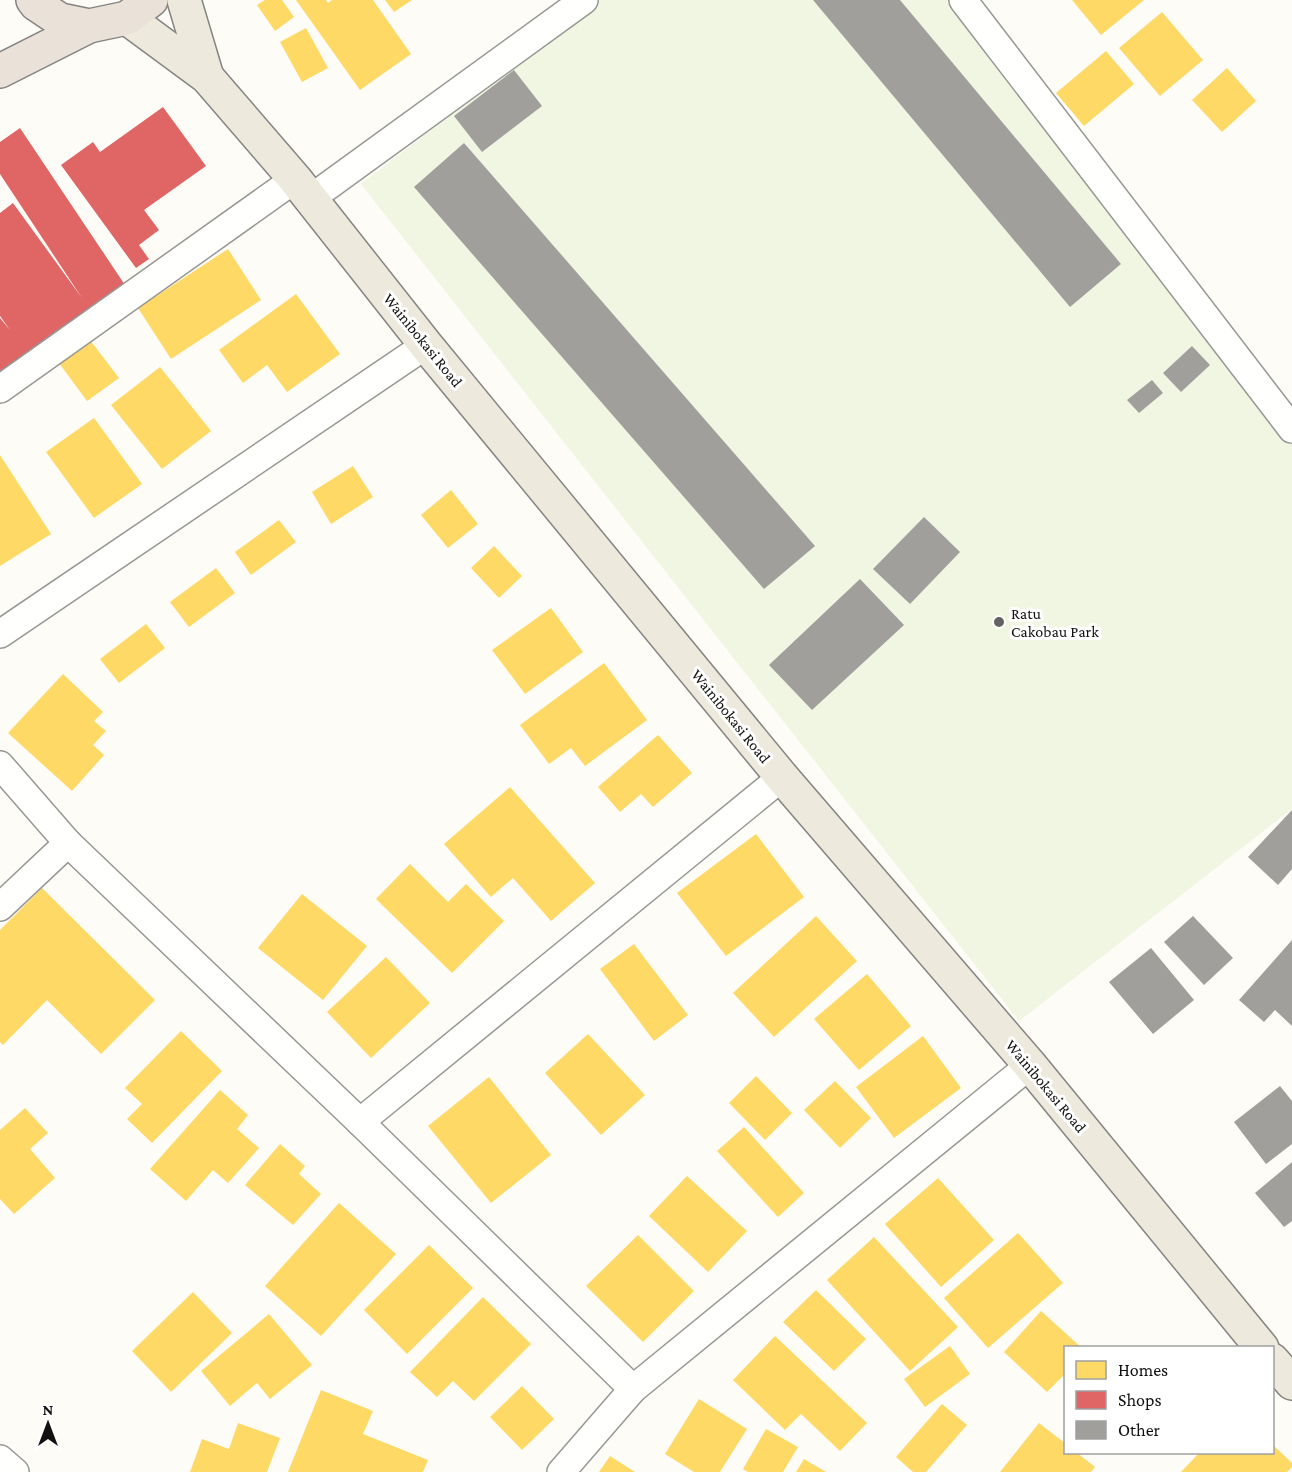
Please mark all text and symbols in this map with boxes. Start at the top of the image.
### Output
street label: Wainibokasi Road [380,290,466,391]
place label: Ratu Cakobau Park [1011,605,1099,640]
marker: Ratu Cakobau Park [992,615,1006,629]
street label: Wainibokasi Road [688,666,774,767]
street label: Wainibokasi Road [1002,1036,1090,1136]
legend [1064,1346,1274,1454]
text: Homes [1118,1360,1168,1380]
text: Shops [1118,1390,1162,1410]
north arrow [18,1394,78,1454]
text: N [43,1401,54,1418]
text: Other [1118,1420,1161,1440]

